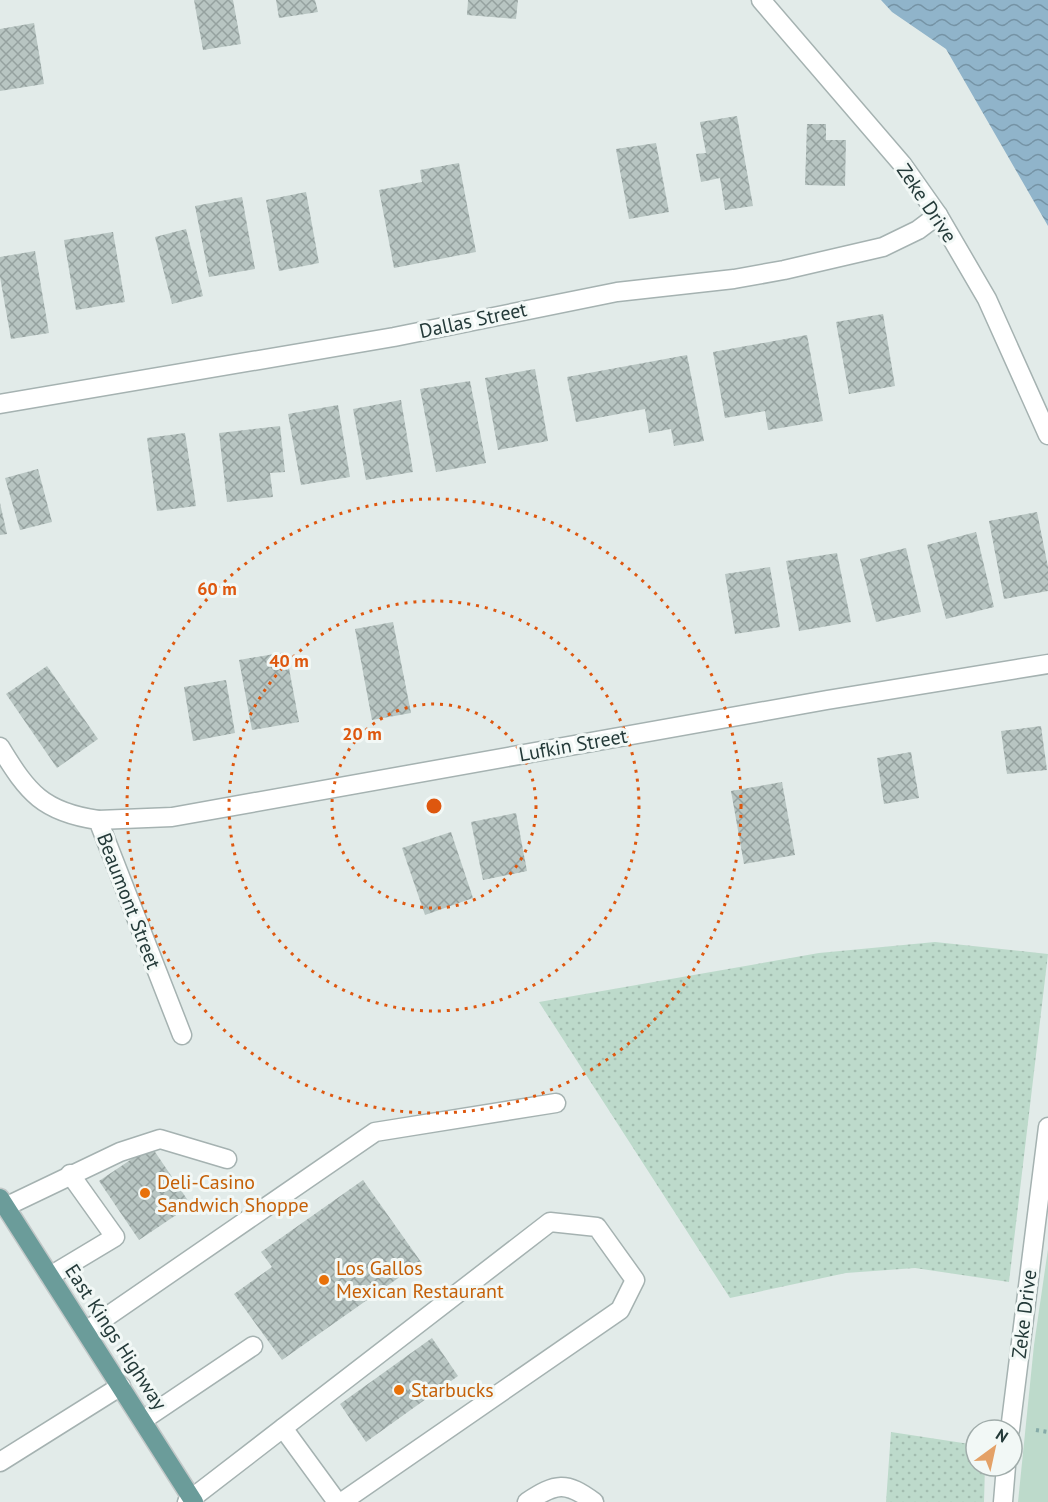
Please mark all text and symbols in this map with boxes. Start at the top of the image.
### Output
street label: Zeke Drive [891,159,963,247]
street label: Dallas Street [417,296,529,344]
text: 60 m [197,577,237,600]
text: 40 m [269,649,309,672]
text: 20 m [342,722,382,745]
street label: Lufkin Street [517,723,629,767]
centre of rings [424,796,444,816]
street label: Beaumont Street [91,829,167,973]
place label: Deli-Casino Sandwich Shoppe [157,1169,309,1218]
marker: Deli-Casino Sandwich Shoppe [138,1186,152,1200]
place label: Los Gallos Mexican Restaurant [336,1255,504,1304]
street label: East Kings Highway [59,1259,173,1415]
street label: Zeke Drive [1006,1268,1042,1360]
marker: Los Gallos Mexican Restaurant [317,1273,331,1287]
place label: Starbucks [411,1377,494,1403]
marker: Starbucks [392,1383,406,1397]
north arrow [964,1418,1024,1478]
text: N [992,1424,1012,1447]

